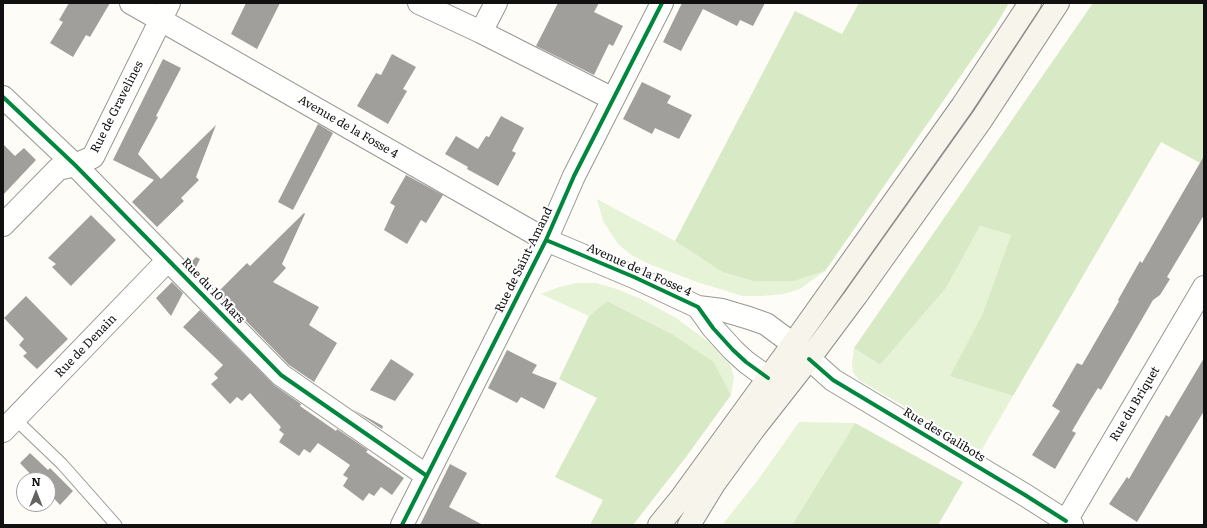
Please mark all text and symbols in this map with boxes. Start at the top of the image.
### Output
street label: Rue de Gravelines [88,59,146,155]
street label: Avenue de la Fosse 4 [295,92,401,162]
street label: Rue de Saint-Amand [492,205,556,315]
street label: Avenue de la Fosse 4 [584,240,694,300]
street label: Rue du 10 Mars [178,255,248,327]
street label: Rue de Denain [52,312,120,380]
street label: Rue du Briquet [1107,364,1163,444]
street label: Rue des Galibots [900,405,988,465]
north arrow [16,472,56,512]
text: N [31,473,41,489]

